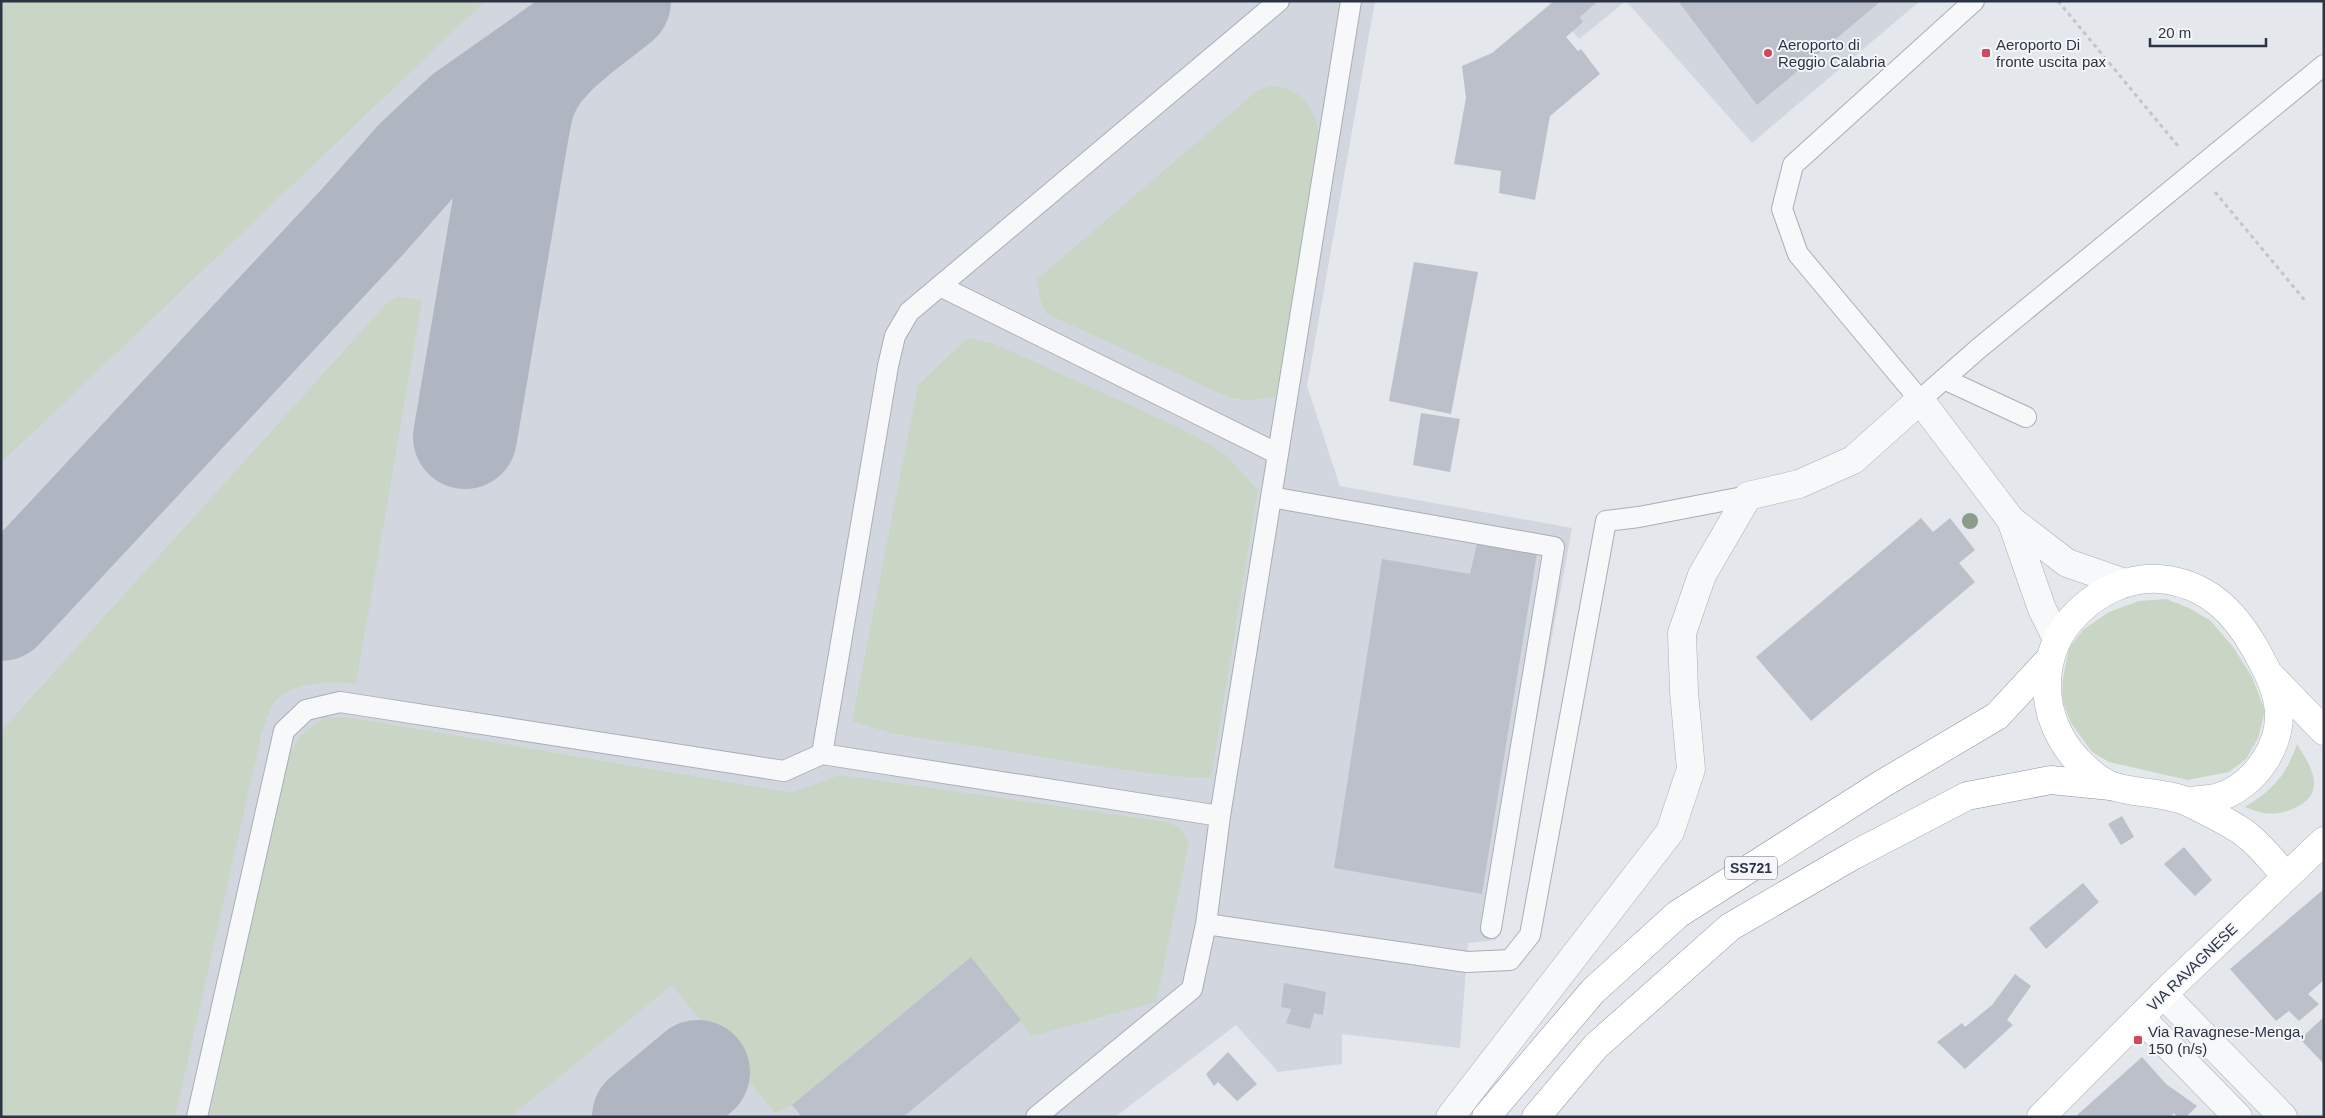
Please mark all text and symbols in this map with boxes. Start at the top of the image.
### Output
scale bar [2150,15,2266,47]
text: 20 m [2158,24,2191,41]
place label: Aeroporto di Reggio Calabria [1778,36,1886,70]
place label: Aeroporto Di fronte uscita pax [1996,36,2107,70]
marker: Aeroporto di Reggio Calabria [1762,47,1774,59]
marker: Aeroporto Di fronte uscita pax [1980,47,1992,59]
road number: SS721 [1725,856,1777,880]
street label: VIA RAVAGNESE [2143,920,2241,1014]
place label: Via Ravagnese-Menga, 150 (n/s) [2148,1023,2305,1057]
marker: Via Ravagnese-Menga, 150 (n/s) [2132,1034,2144,1046]

